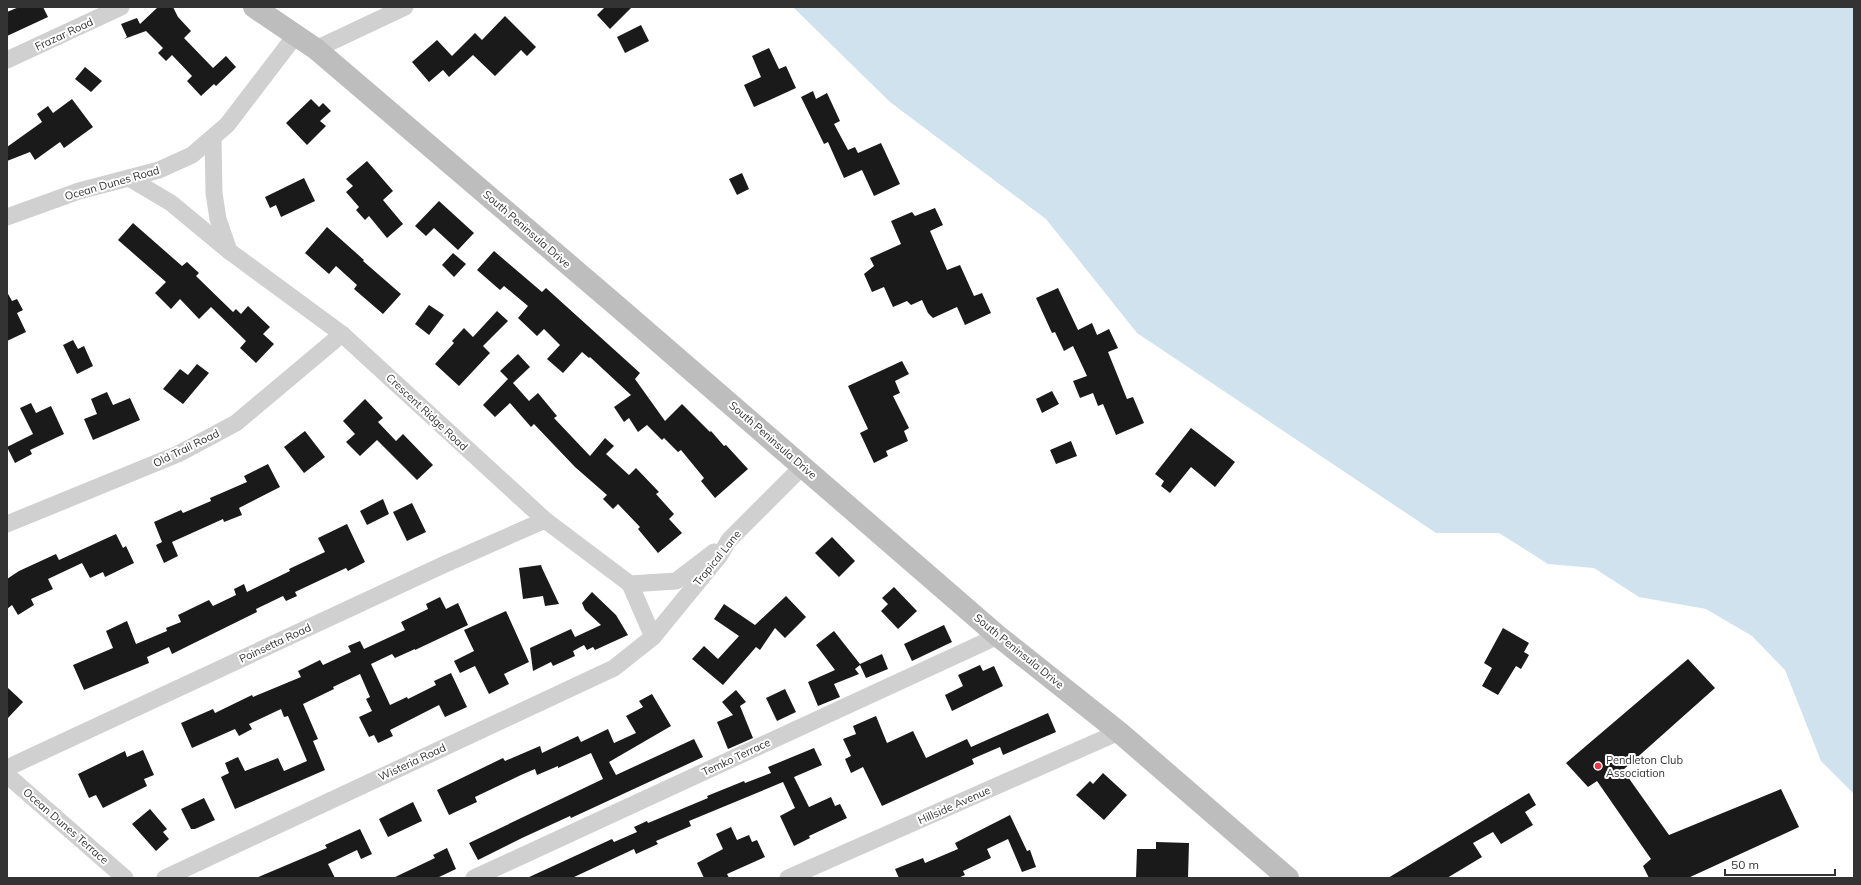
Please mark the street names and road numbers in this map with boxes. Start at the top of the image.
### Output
street label: Frazar Road [33,14,95,54]
street label: Ocean Dunes Road [63,163,161,203]
street label: South Peninsula Drive [480,187,574,271]
street label: Crescent Ridge Road [383,371,471,453]
street label: South Peninsula Drive [726,398,820,482]
street label: Old Trail Road [151,426,221,470]
street label: Tropical Lane [690,527,744,589]
street label: South Peninsula Drive [971,610,1067,692]
street label: Poinsetta Road [237,620,313,666]
street label: Temko Terrace [700,735,772,779]
street label: Wisteria Road [376,740,448,784]
street label: Hillside Avenue [915,783,993,827]
street label: Ocean Dunes Terrace [20,785,112,867]

